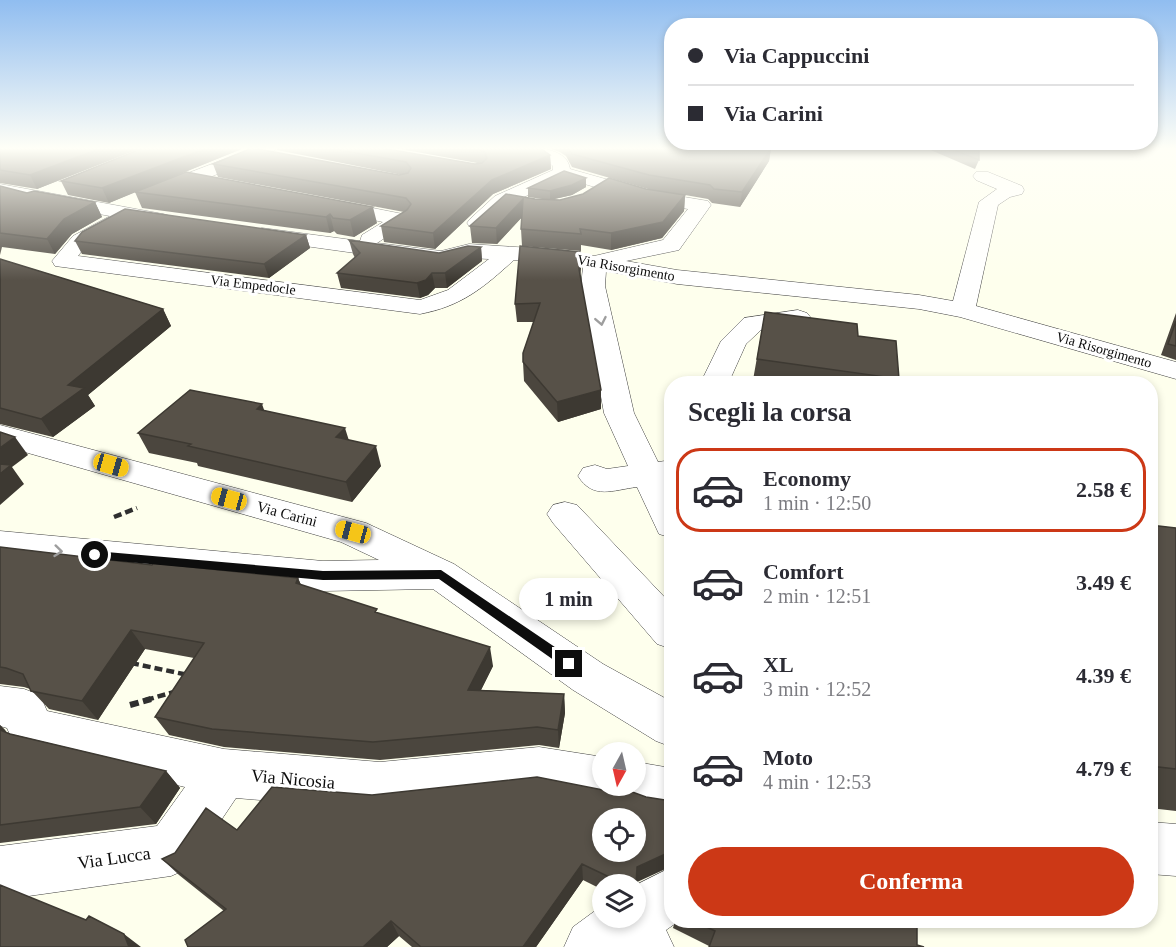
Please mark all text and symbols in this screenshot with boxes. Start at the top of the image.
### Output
text: Via Cappuccini [724,43,869,68]
text: Via Carini [724,101,823,126]
street label: Via Risorgimento [576,252,676,284]
street label: Via Empedocle [209,272,297,298]
one-way arrow [593,316,606,326]
street label: Via Risorgimento [1054,329,1154,371]
text: Scegli la corsa [688,397,851,427]
car [91,451,131,479]
icon: car [691,463,745,517]
text: Economy [763,466,851,491]
text: 2.58 € [1076,477,1131,502]
car [209,486,249,512]
text: 1 min · 12:50 [763,492,871,514]
street label: Via Carini [255,498,319,530]
car [333,519,373,545]
route start [81,541,108,568]
one-way arrow [54,545,63,557]
icon: car [691,556,745,610]
text: Comfort [763,559,844,584]
text: 3.49 € [1076,570,1131,595]
callout: 1 min [520,577,618,619]
text: 2 min · 12:51 [763,585,871,607]
text: 1 min [544,588,593,610]
icon: car [691,649,745,703]
route end [555,650,582,677]
text: XL [763,652,794,677]
text: 4.39 € [1076,663,1131,688]
text: 3 min · 12:52 [763,678,871,700]
north arrow [592,742,646,796]
map controls [592,742,646,928]
icon: car [691,742,745,796]
text: Moto [763,745,813,770]
text: 4.79 € [1076,756,1131,781]
street label: Via Nicosia [250,765,336,793]
text: 4 min · 12:53 [763,771,871,793]
button: locate [592,808,646,862]
street label: Via Lucca [76,843,152,873]
button: Conferma [688,847,1134,916]
button: layers [592,874,646,928]

